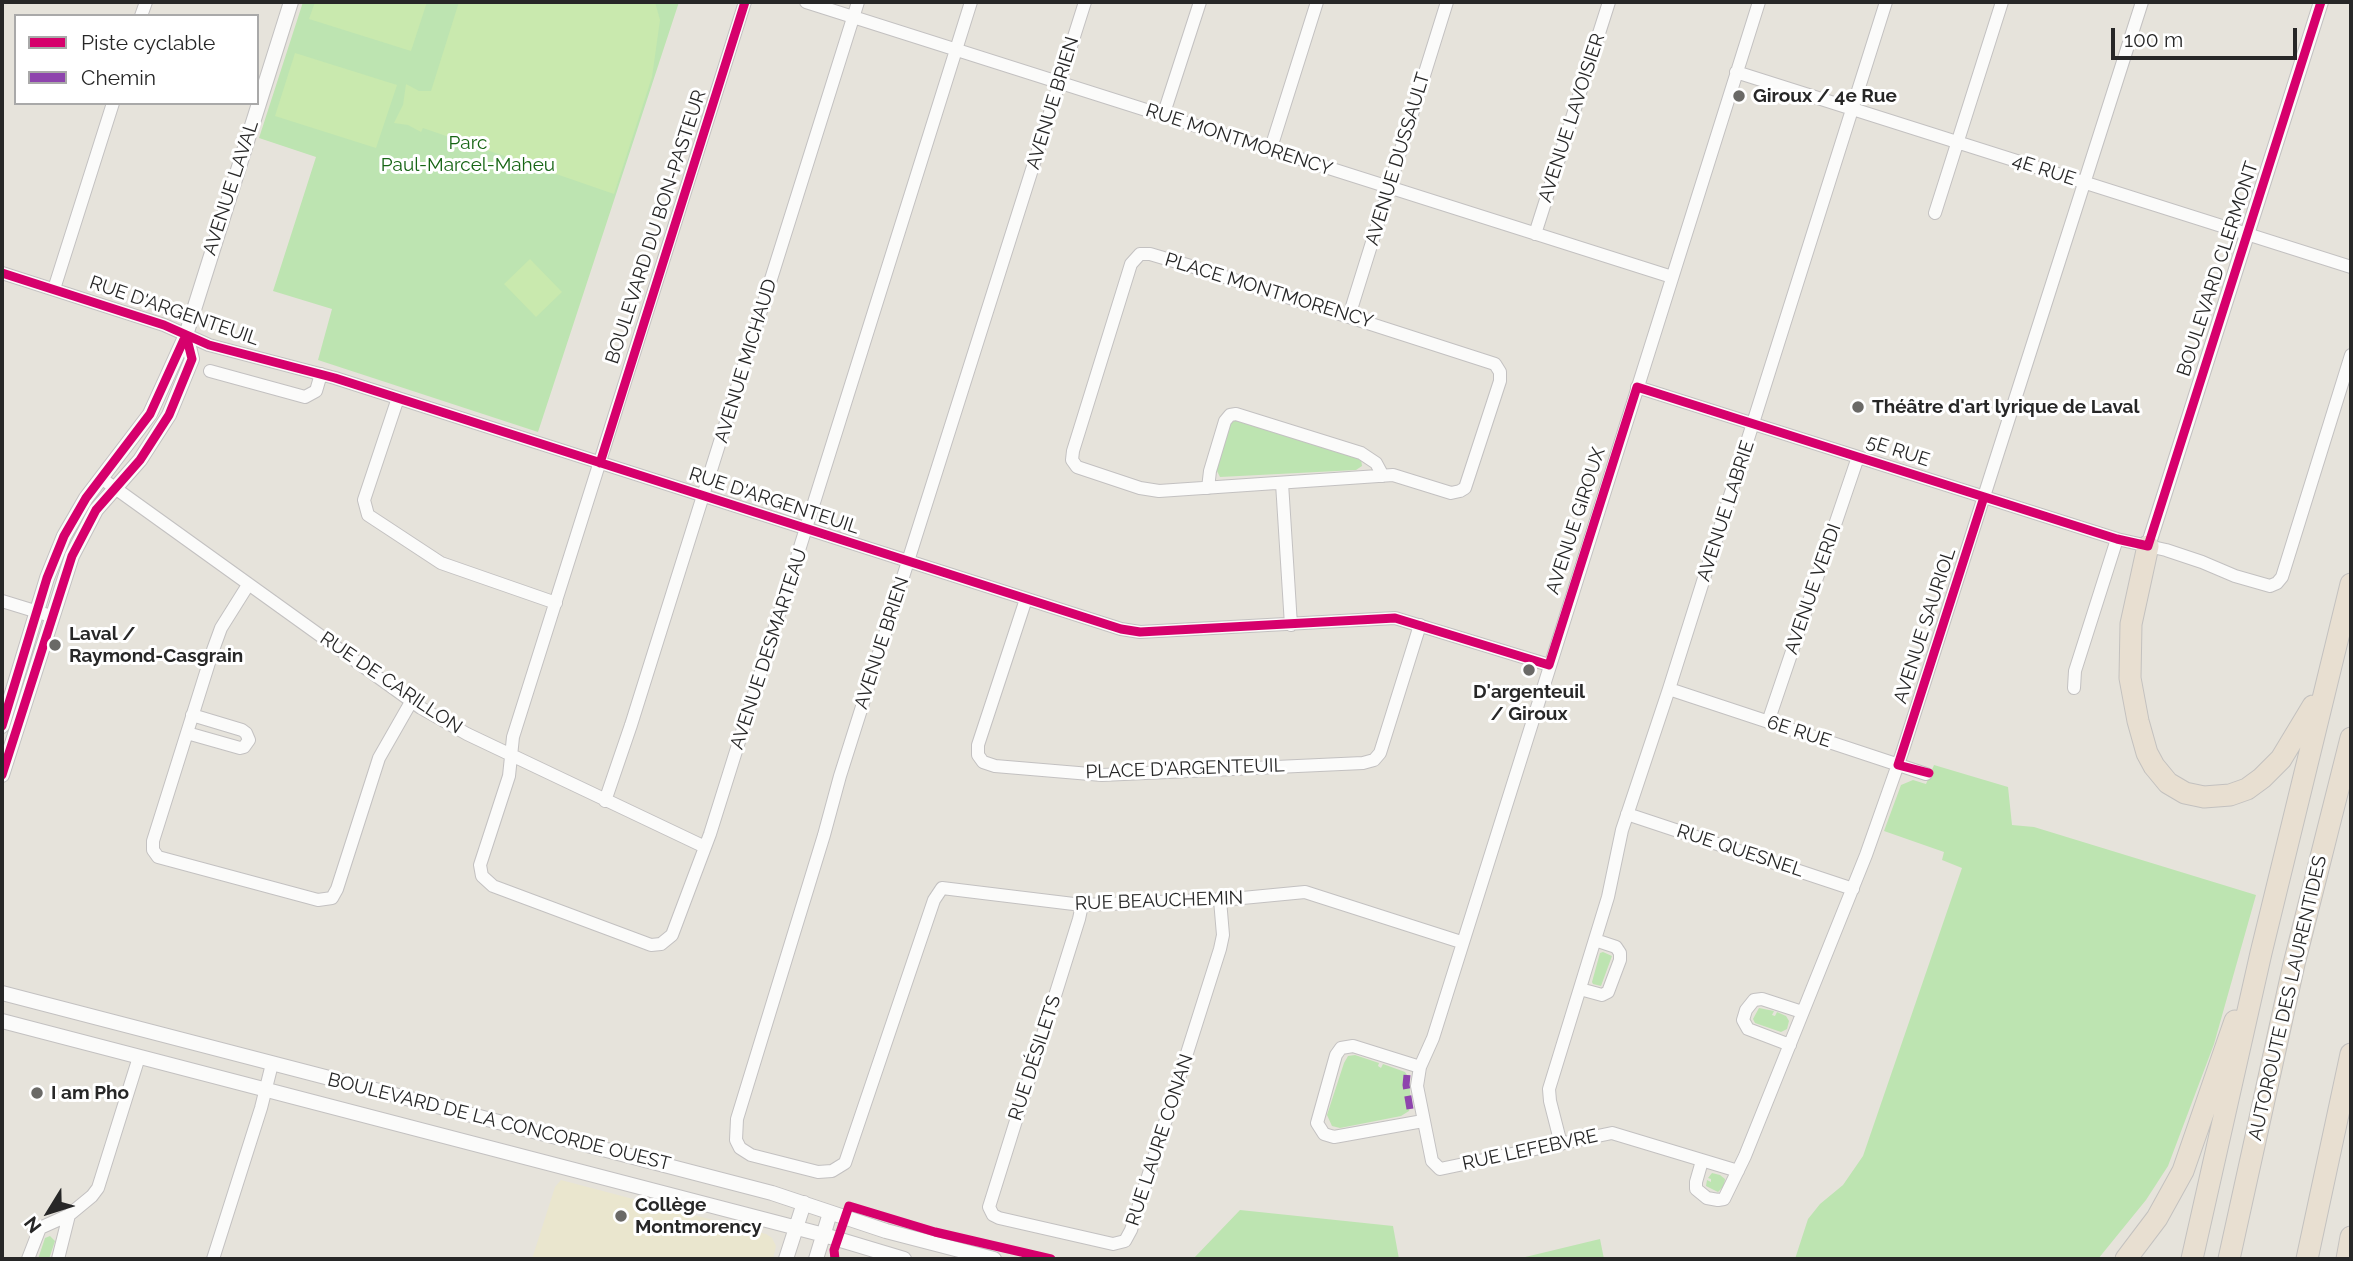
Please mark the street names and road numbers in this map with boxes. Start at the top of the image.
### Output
street label: AVENUE LAVOISIER [1534,31,1610,205]
street label: AVENUE BRIEN [1022,34,1084,172]
street label: AVENUE DUSSAULT [1361,70,1435,248]
street label: BOULEVARD DU BON-PASTEUR [601,87,711,367]
street label: RUE MONTMORENCY [1143,99,1335,181]
street label: AVENUE LAVAL [199,118,263,258]
street label: 4E RUE [2010,149,2078,191]
street label: BOULEVARD CLERMONT [2172,159,2264,379]
street label: PLACE MONTMORENCY [1162,248,1376,334]
street label: RUE D'ARGENTEUIL [86,271,262,351]
street label: AVENUE MICHAUD [710,276,782,446]
street label: 5E RUE [1864,430,1932,472]
street label: AVENUE LABRIE [1692,438,1760,584]
street label: AVENUE GIROUX [1542,445,1610,597]
street label: RUE D'ARGENTEUIL [686,463,862,539]
street label: AVENUE VERDI [1780,521,1846,657]
street label: AVENUE SAURIOL [1889,545,1961,707]
street label: AVENUE DESMARTEAU [726,546,812,752]
street label: AVENUE BRIEN [850,574,914,712]
street label: RUE DE CARILLON [316,627,466,739]
street label: 6E RUE [1764,711,1834,753]
street label: PLACE D'ARGENTEUIL [1085,754,1285,784]
street label: RUE QUESNEL [1674,820,1806,882]
street label: AUTOROUTE DES LAURENTIDES [2244,853,2332,1143]
street label: RUE BEAUCHEMIN [1074,887,1244,915]
street label: RUE DÉSILETS [1004,993,1066,1123]
street label: RUE LAURE CONAN [1121,1051,1199,1229]
street label: BOULEVARD DE LA CONCORDE OUEST [325,1068,673,1176]
street label: RUE LEFEBVRE [1460,1125,1600,1175]

